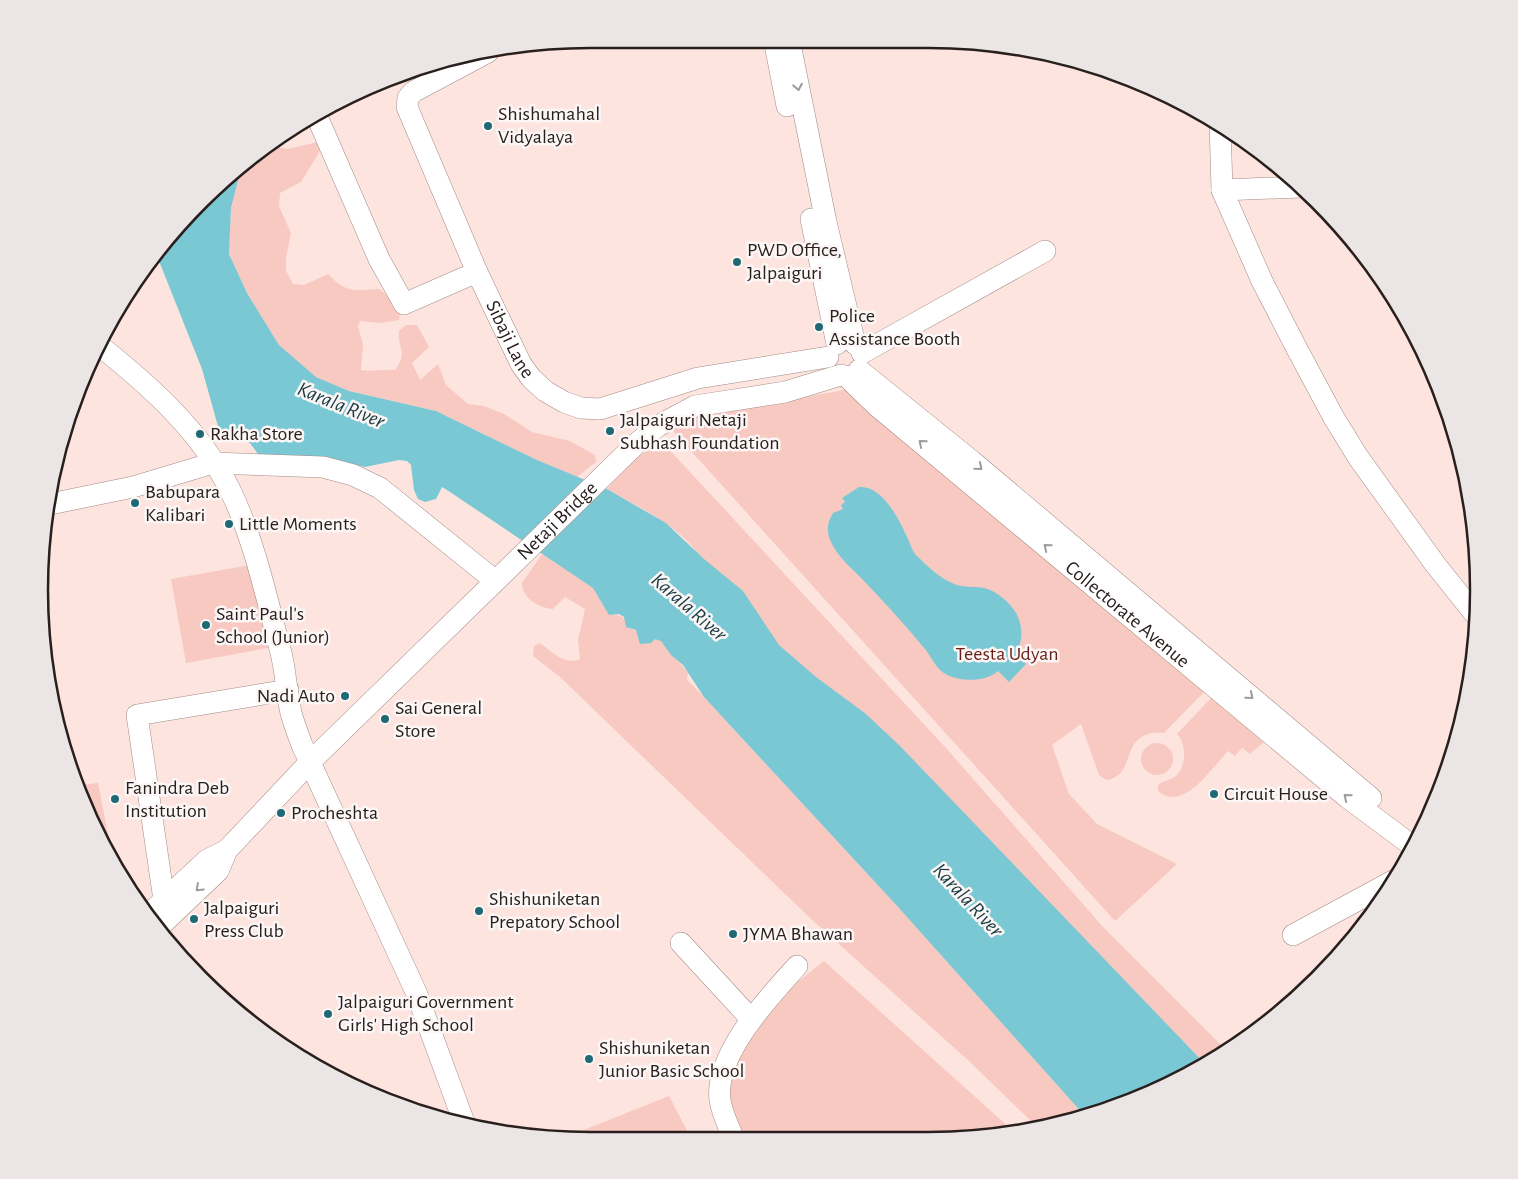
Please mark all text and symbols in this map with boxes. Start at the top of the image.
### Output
one-way arrow [792,83,803,92]
place label: Shishumahal Vidyalaya [498,104,600,147]
marker: Shishumahal Vidyalaya [482,120,494,132]
place label: PWD Office, Jalpaiguri [747,240,842,283]
marker: PWD Office, Jalpaiguri [731,256,743,268]
street label: Sibaji Lane [482,297,538,382]
place label: Police Assistance Booth [829,306,961,349]
marker: Police Assistance Booth [813,321,825,333]
water label: Karala River [294,378,389,432]
place label: Jalpaiguri Netaji Subhash Foundation [620,410,780,453]
place label: Rakha Store [210,424,303,444]
marker: Jalpaiguri Netaji Subhash Foundation [604,425,616,437]
marker: Rakha Store [194,428,206,440]
one-way arrow [919,441,928,449]
one-way arrow [973,461,982,470]
street label: Netaji Bridge [513,478,601,564]
place label: Babupara Kalibari [145,482,220,525]
marker: Babupara Kalibari [129,497,141,509]
place label: Little Moments [239,514,357,534]
marker: Little Moments [223,518,235,530]
one-way arrow [1044,545,1053,553]
street label: Collectorate Avenue [1062,557,1193,672]
water label: Karala River [647,569,731,646]
place label: Saint Paul's School (Junior) [216,604,330,647]
marker: Saint Paul's School (Junior) [200,619,212,631]
park label: Teesta Udyan [955,644,1059,664]
place label: Nadi Auto [257,686,335,706]
marker: Nadi Auto [339,690,351,702]
one-way arrow [1244,690,1253,698]
place label: Sai General Store [395,698,482,741]
marker: Sai General Store [379,713,391,725]
place label: Fanindra Deb Institution [125,778,229,821]
place label: Circuit House [1224,784,1328,804]
marker: Circuit House [1208,788,1220,800]
marker: Fanindra Deb Institution [109,793,121,805]
one-way arrow [1344,794,1353,802]
place label: Procheshta [291,803,378,823]
marker: Procheshta [275,807,287,819]
water label: Karala River [929,859,1008,942]
one-way arrow [196,882,205,891]
place label: Shishuniketan Prepatory School [489,889,620,932]
place label: Jalpaiguri Press Club [204,898,284,941]
marker: Shishuniketan Prepatory School [473,905,485,917]
marker: Jalpaiguri Press Club [188,913,200,925]
place label: JYMA Bhawan [743,924,853,944]
marker: JYMA Bhawan [727,928,739,940]
place label: Jalpaiguri Government Girls' High School [338,992,514,1035]
marker: Jalpaiguri Government Girls' High School [322,1008,334,1020]
place label: Shishuniketan Junior Basic School [599,1038,744,1081]
marker: Shishuniketan Junior Basic School [583,1053,595,1065]

